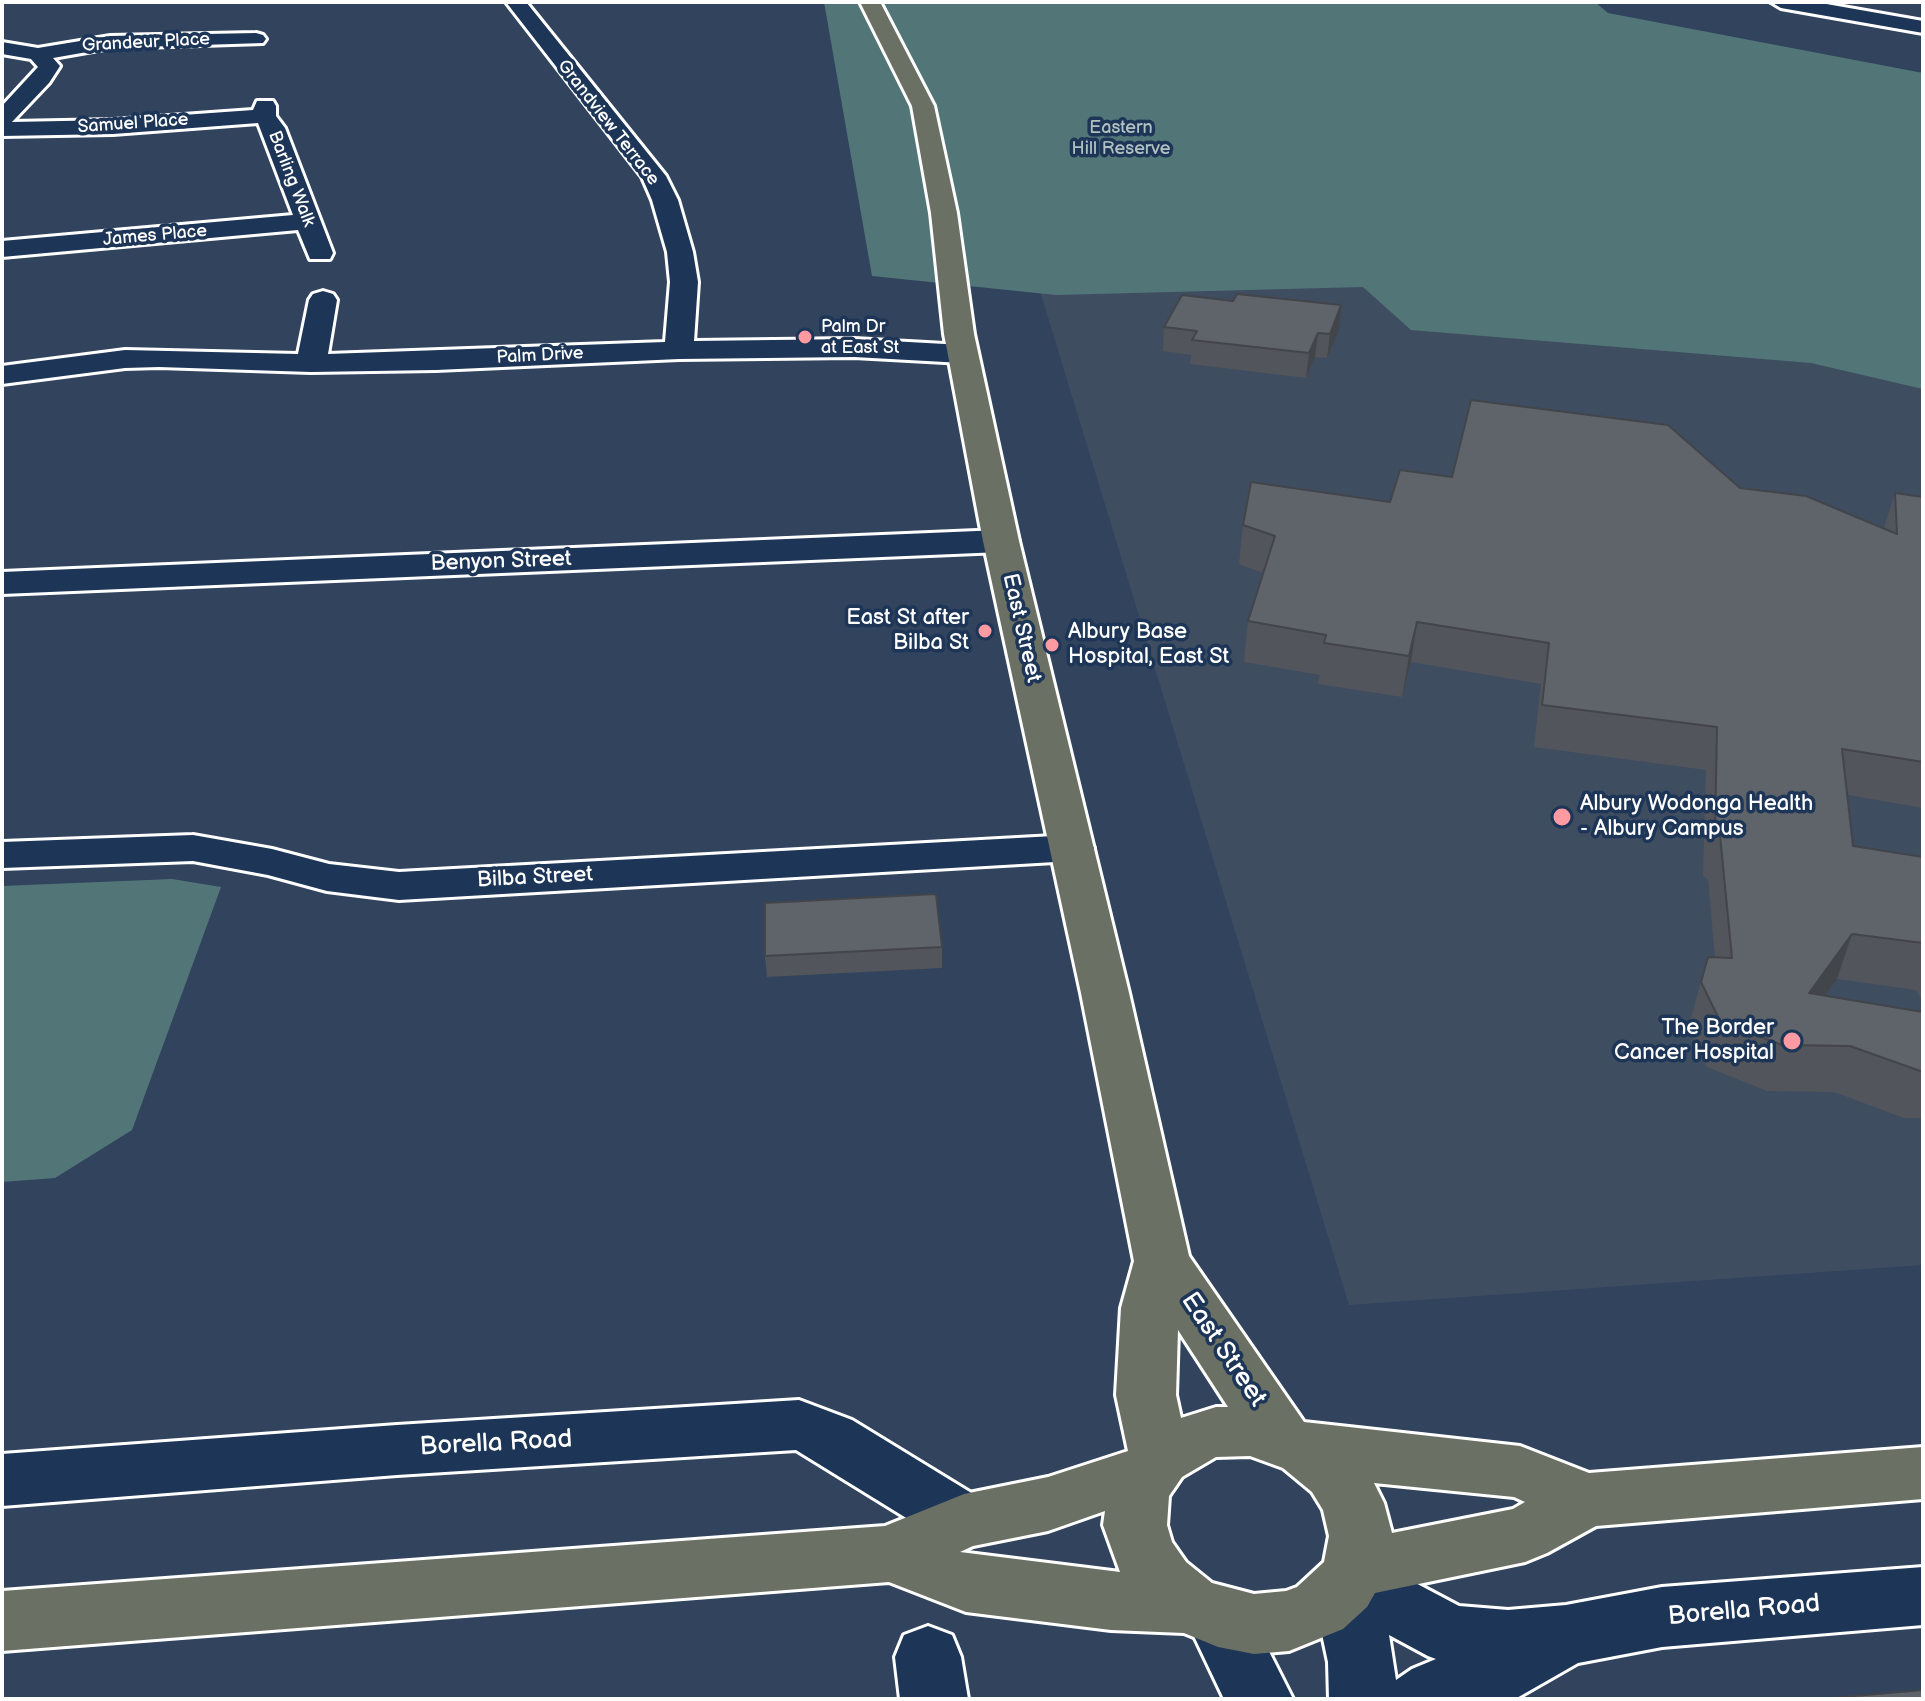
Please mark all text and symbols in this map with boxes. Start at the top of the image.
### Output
street label: Grandeur Place [82,29,210,57]
street label: Grandview Terrace [552,56,664,190]
street label: Samuel Place [77,109,189,139]
park label: Eastern Hill Reserve [1072,117,1170,160]
street label: Barling Walk [263,128,319,230]
street label: James Place [102,221,208,251]
place label: Palm Dr at East St [821,316,899,358]
marker: Palm Dr at East St [796,328,814,346]
street label: Palm Drive [496,343,584,369]
street label: Benyon Street [430,546,572,578]
street label: East Street [996,571,1046,685]
place label: East St after Bilba St [846,605,969,656]
place label: Albury Base Hospital, East St [1068,619,1229,670]
marker: East St after Bilba St [976,622,994,640]
marker: Albury Base Hospital, East St [1043,636,1061,654]
place label: Albury Wodonga Health - Albury Campus [1580,791,1813,842]
marker: Albury Wodonga Health - Albury Campus [1551,806,1573,828]
street label: Bilba Street [476,862,594,894]
place label: The Border Cancer Hospital [1614,1015,1774,1066]
marker: The Border Cancer Hospital [1781,1030,1803,1052]
street label: East Street [1173,1287,1273,1413]
street label: Borella Road [419,1424,573,1464]
street label: Borella Road [1666,1589,1822,1633]

